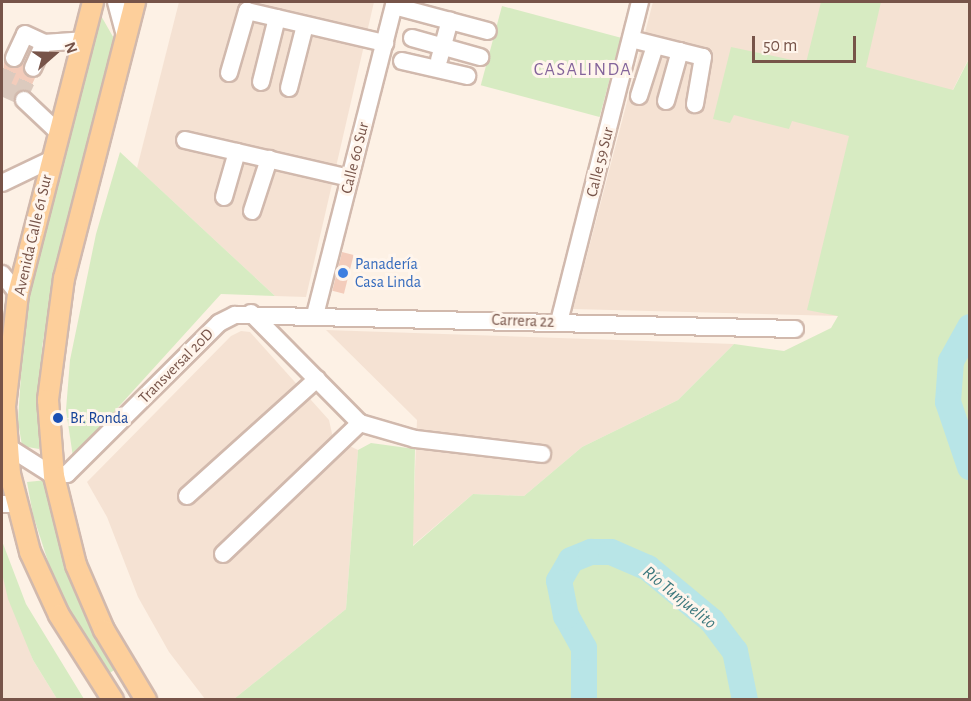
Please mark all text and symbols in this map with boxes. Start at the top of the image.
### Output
north arrow [24,24,84,84]
scale bar [755,24,858,62]
text: 50 m [763,37,797,55]
text: N [61,40,80,56]
district label: CASALINDA [534,59,632,81]
street label: Calle 60 Sur [337,120,373,196]
street label: Calle 59 Sur [582,125,618,199]
street label: Avenida Calle 61 Sur [10,173,56,297]
place label: Panadería Casa Linda [355,254,421,292]
marker: Panadería Casa Linda [336,266,350,280]
street label: Carrera 22 [491,310,555,332]
street label: Transversal 20D [134,324,218,408]
place label: Br. Ronda [70,408,128,428]
marker: Br. Ronda [51,411,65,425]
water label: Río Tunjuelito [638,562,720,634]

